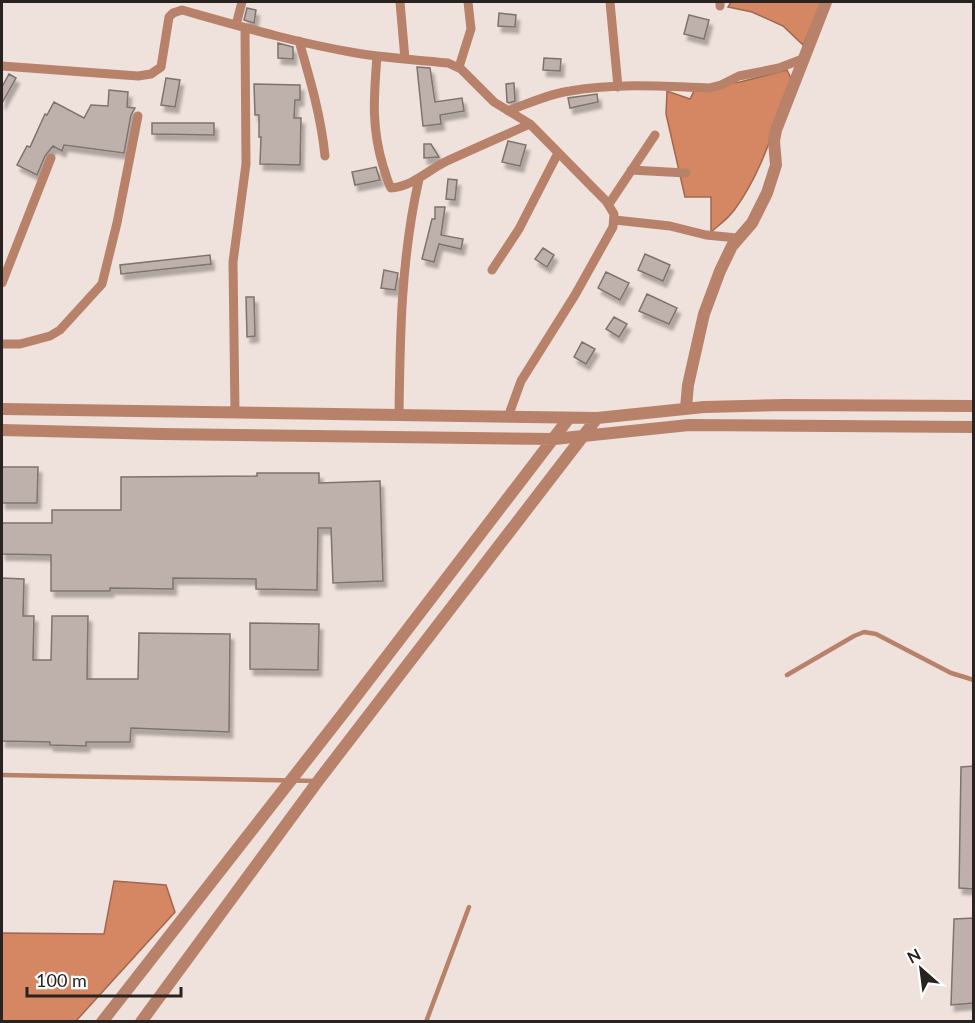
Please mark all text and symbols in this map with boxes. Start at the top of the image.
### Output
north arrow [891,939,951,999]
text: N [904,944,924,967]
scale bar [27,960,182,998]
text: 100 m [36,969,87,991]

